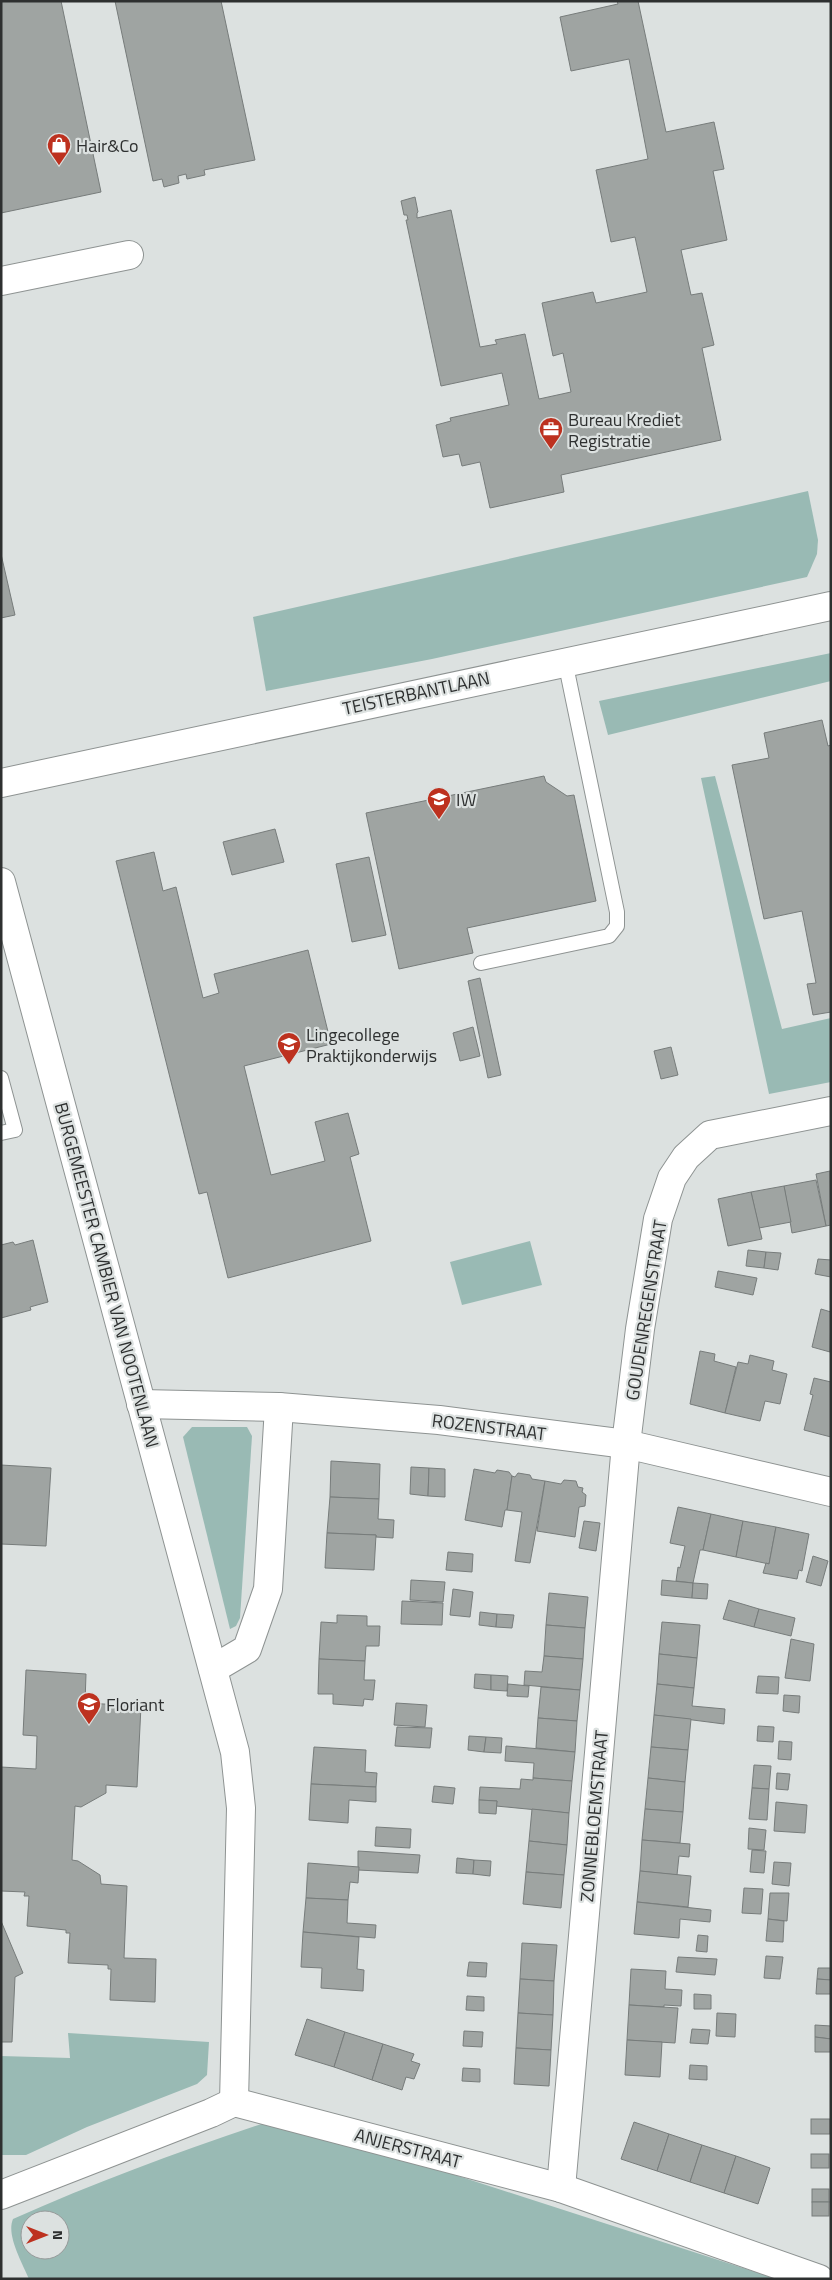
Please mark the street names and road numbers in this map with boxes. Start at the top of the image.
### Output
street label: TEISTERBANTLAAN [340,664,492,722]
street label: BURGEMEESTER CAMBIER VAN NOOTENLAAN [48,1099,166,1451]
street label: GOUDENREGENSTRAAT [618,1217,674,1402]
street label: ROZENSTRAAT [430,1407,548,1447]
street label: ZONNEBLOEMSTRAAT [573,1728,615,1903]
street label: ANJERSTRAAT [352,2121,465,2175]

